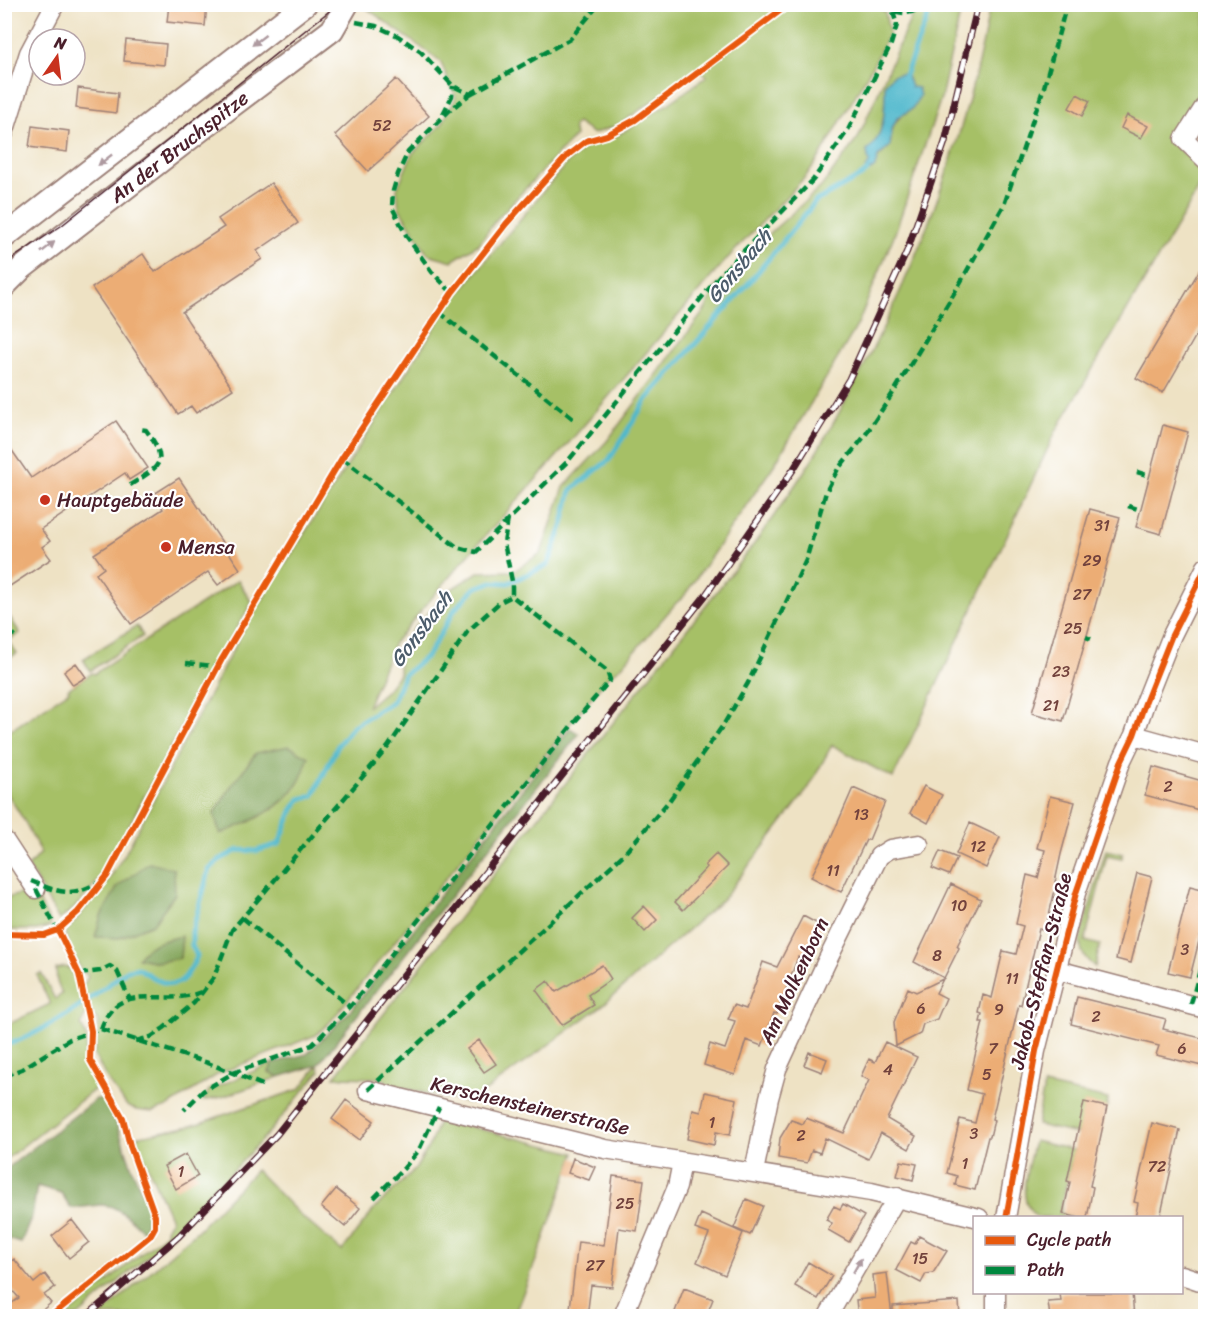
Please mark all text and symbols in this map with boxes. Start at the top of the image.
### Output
north arrow [27,27,87,87]
text: N [51,27,70,59]
one-way arrow [252,34,267,46]
street label: An der Bruchspitze [101,81,256,212]
house number: 52 [372,111,392,140]
one-way arrow [98,154,113,166]
water label: Gonsbach [696,219,783,312]
one-way arrow [41,242,56,254]
place label: Hauptgebäude [57,483,184,518]
marker: Hauptgebäude [38,493,52,507]
house number: 31 [1094,511,1110,540]
place label: Mensa [178,530,236,565]
marker: Mensa [159,540,173,554]
house number: 29 [1082,546,1102,575]
house number: 27 [1073,580,1092,609]
water label: Gonsbach [379,581,464,676]
house number: 25 [1063,614,1083,643]
house number: 23 [1052,657,1070,686]
house number: 21 [1043,691,1059,720]
house number: 2 [1163,772,1173,801]
house number: 13 [853,800,869,829]
house number: 12 [970,832,986,861]
house number: 11 [826,856,840,885]
street label: Jakob-Steffan-Straße [999,869,1082,1074]
house number: 10 [951,891,967,920]
street label: Am Molkenborn [749,911,839,1051]
house number: 3 [1181,935,1190,964]
house number: 8 [932,941,942,970]
house number: 11 [1005,964,1019,993]
house number: 6 [916,994,926,1023]
house number: 9 [994,995,1004,1024]
house number: 2 [1091,1002,1101,1031]
house number: 7 [988,1034,998,1063]
house number: 6 [1177,1034,1187,1063]
house number: 4 [883,1055,893,1084]
house number: 5 [982,1060,992,1089]
street label: Kerschensteinerstraße [427,1066,633,1146]
house number: 1 [709,1108,716,1137]
house number: 3 [970,1119,979,1148]
house number: 2 [796,1121,806,1150]
house number: 1 [962,1149,969,1178]
house number: 72 [1148,1152,1166,1181]
house number: 1 [178,1157,185,1186]
house number: 25 [615,1189,635,1218]
legend [973,1216,1183,1294]
text: Cycle path [1027,1224,1111,1256]
house number: 15 [912,1244,929,1273]
house number: 27 [586,1251,605,1280]
text: Path [1027,1254,1064,1286]
one-way arrow [852,1257,862,1274]

